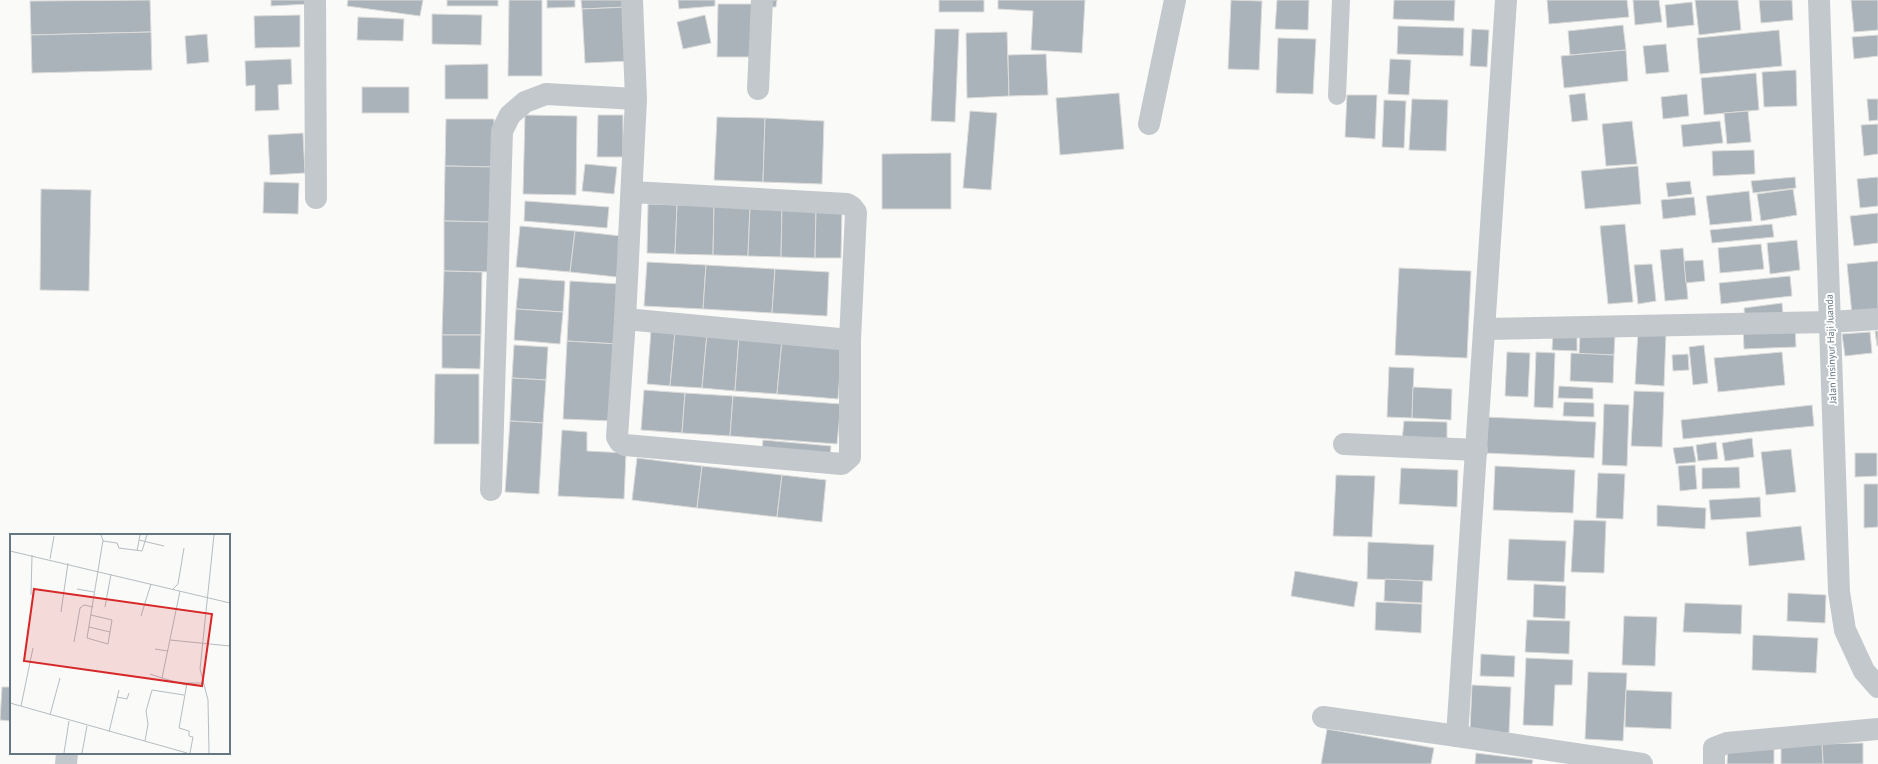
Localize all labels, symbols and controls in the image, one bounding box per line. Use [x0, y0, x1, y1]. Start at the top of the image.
street label: Jalan Insinyur Haji Juanda [1823, 294, 1839, 405]
inset map [10, 534, 230, 754]

